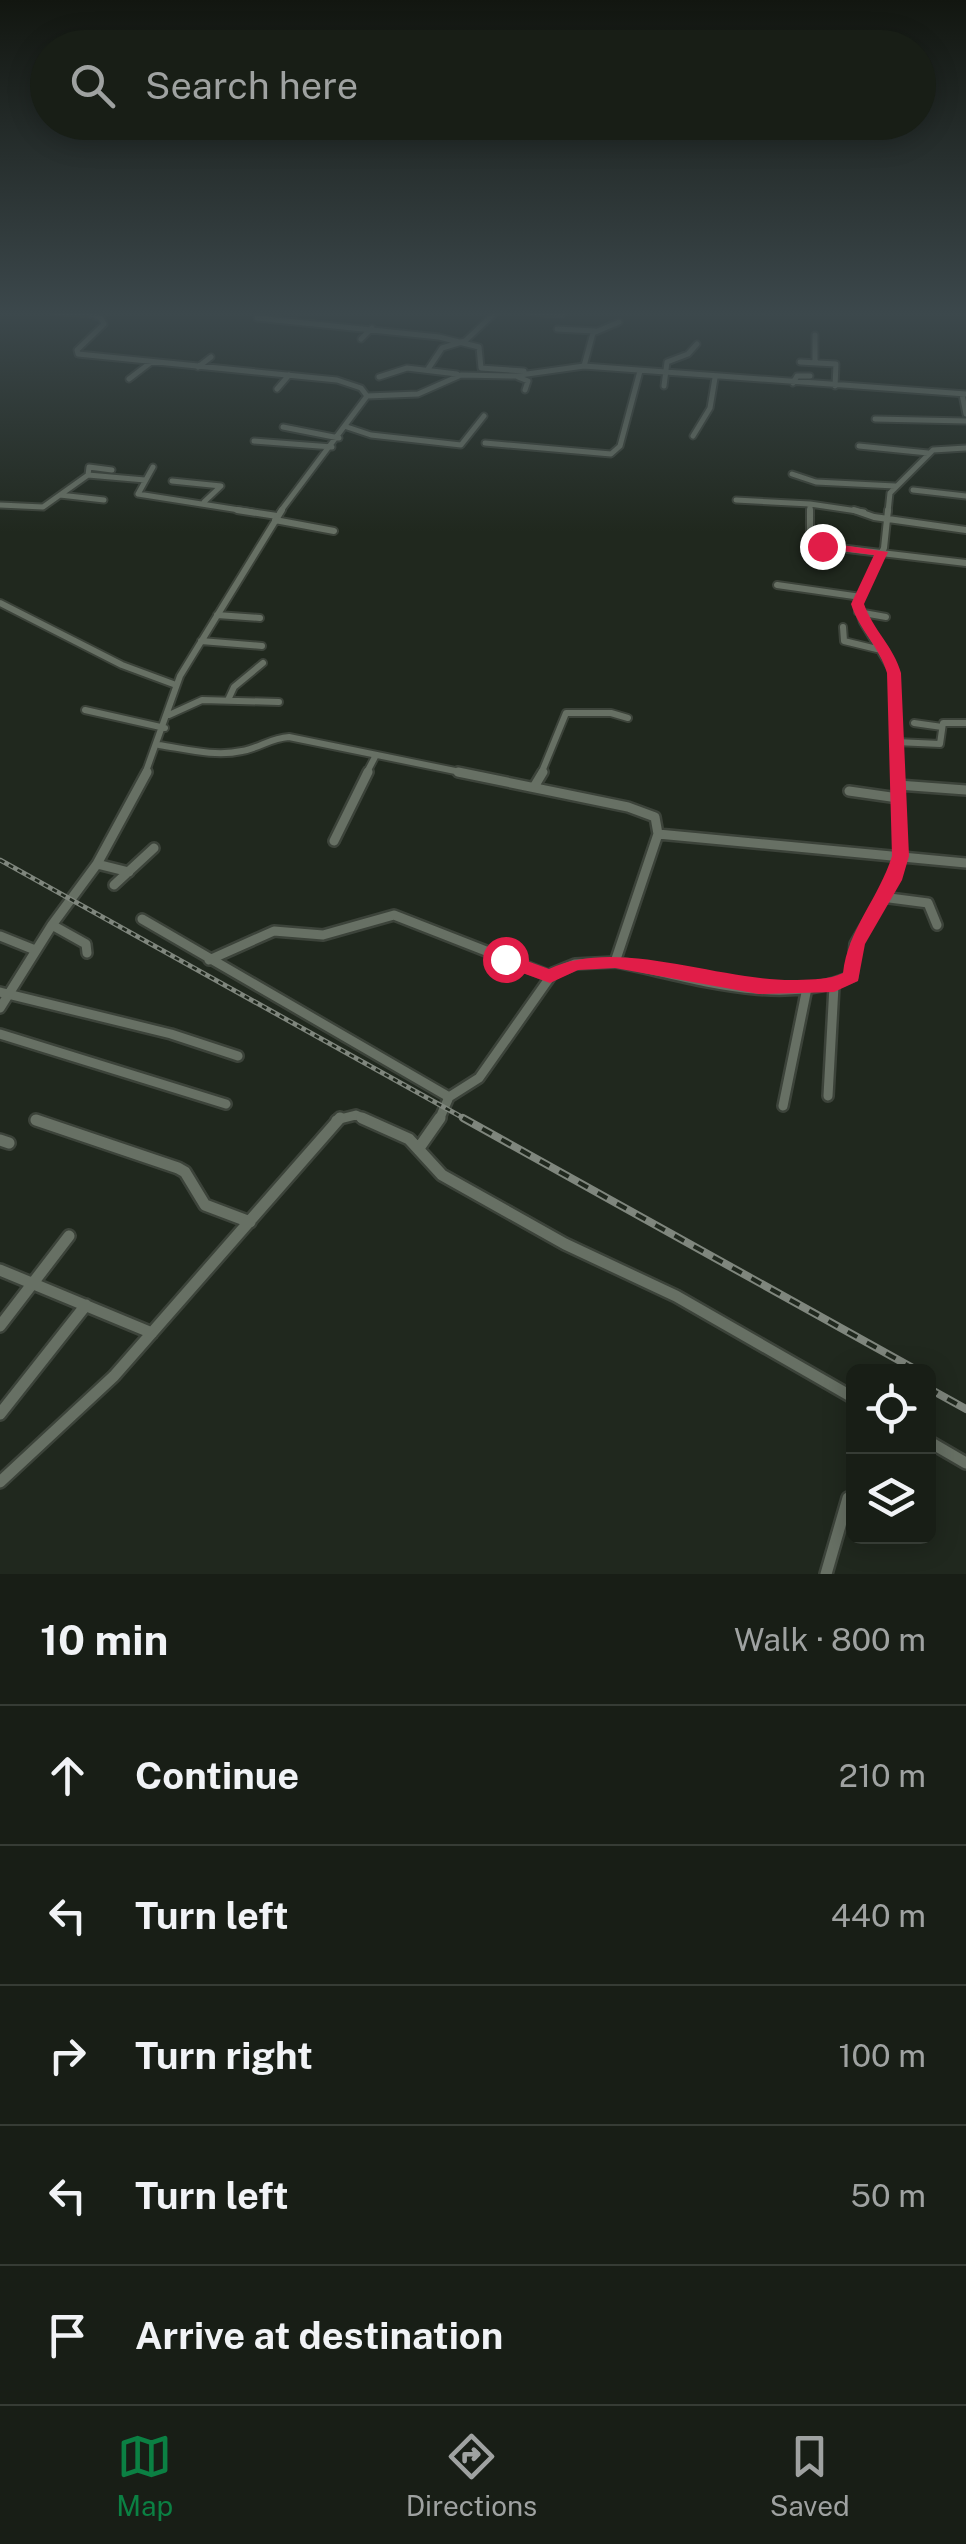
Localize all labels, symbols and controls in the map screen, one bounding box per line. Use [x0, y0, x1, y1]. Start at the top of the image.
search box [30, 30, 936, 140]
icon: search [65, 58, 120, 113]
text: Search here [145, 63, 358, 108]
route end [800, 524, 846, 570]
route start [483, 937, 529, 983]
map controls [846, 1364, 936, 1544]
button: locate [846, 1364, 936, 1454]
button: layers [846, 1454, 936, 1544]
text: 10 min [40, 1615, 168, 1664]
text: Walk · 800 m [734, 1621, 926, 1658]
icon: ahead [40, 1748, 95, 1803]
text: Continue [135, 1753, 299, 1798]
text: 210 m [839, 1757, 926, 1794]
icon: left [40, 1888, 95, 1943]
text: Turn left [135, 1893, 289, 1938]
text: 440 m [831, 1897, 926, 1934]
icon: right [40, 2028, 95, 2083]
text: Turn right [135, 2033, 313, 2078]
text: 100 m [839, 2037, 926, 2074]
icon: left [40, 2168, 95, 2223]
text: Turn left [135, 2173, 289, 2218]
text: 50 m [850, 2177, 926, 2214]
icon: arrive [40, 2308, 95, 2363]
text: Arrive at destination [135, 2313, 503, 2358]
tab: Map [116, 2429, 173, 2522]
tab: Directions [406, 2429, 537, 2522]
tab: Saved [770, 2429, 850, 2522]

